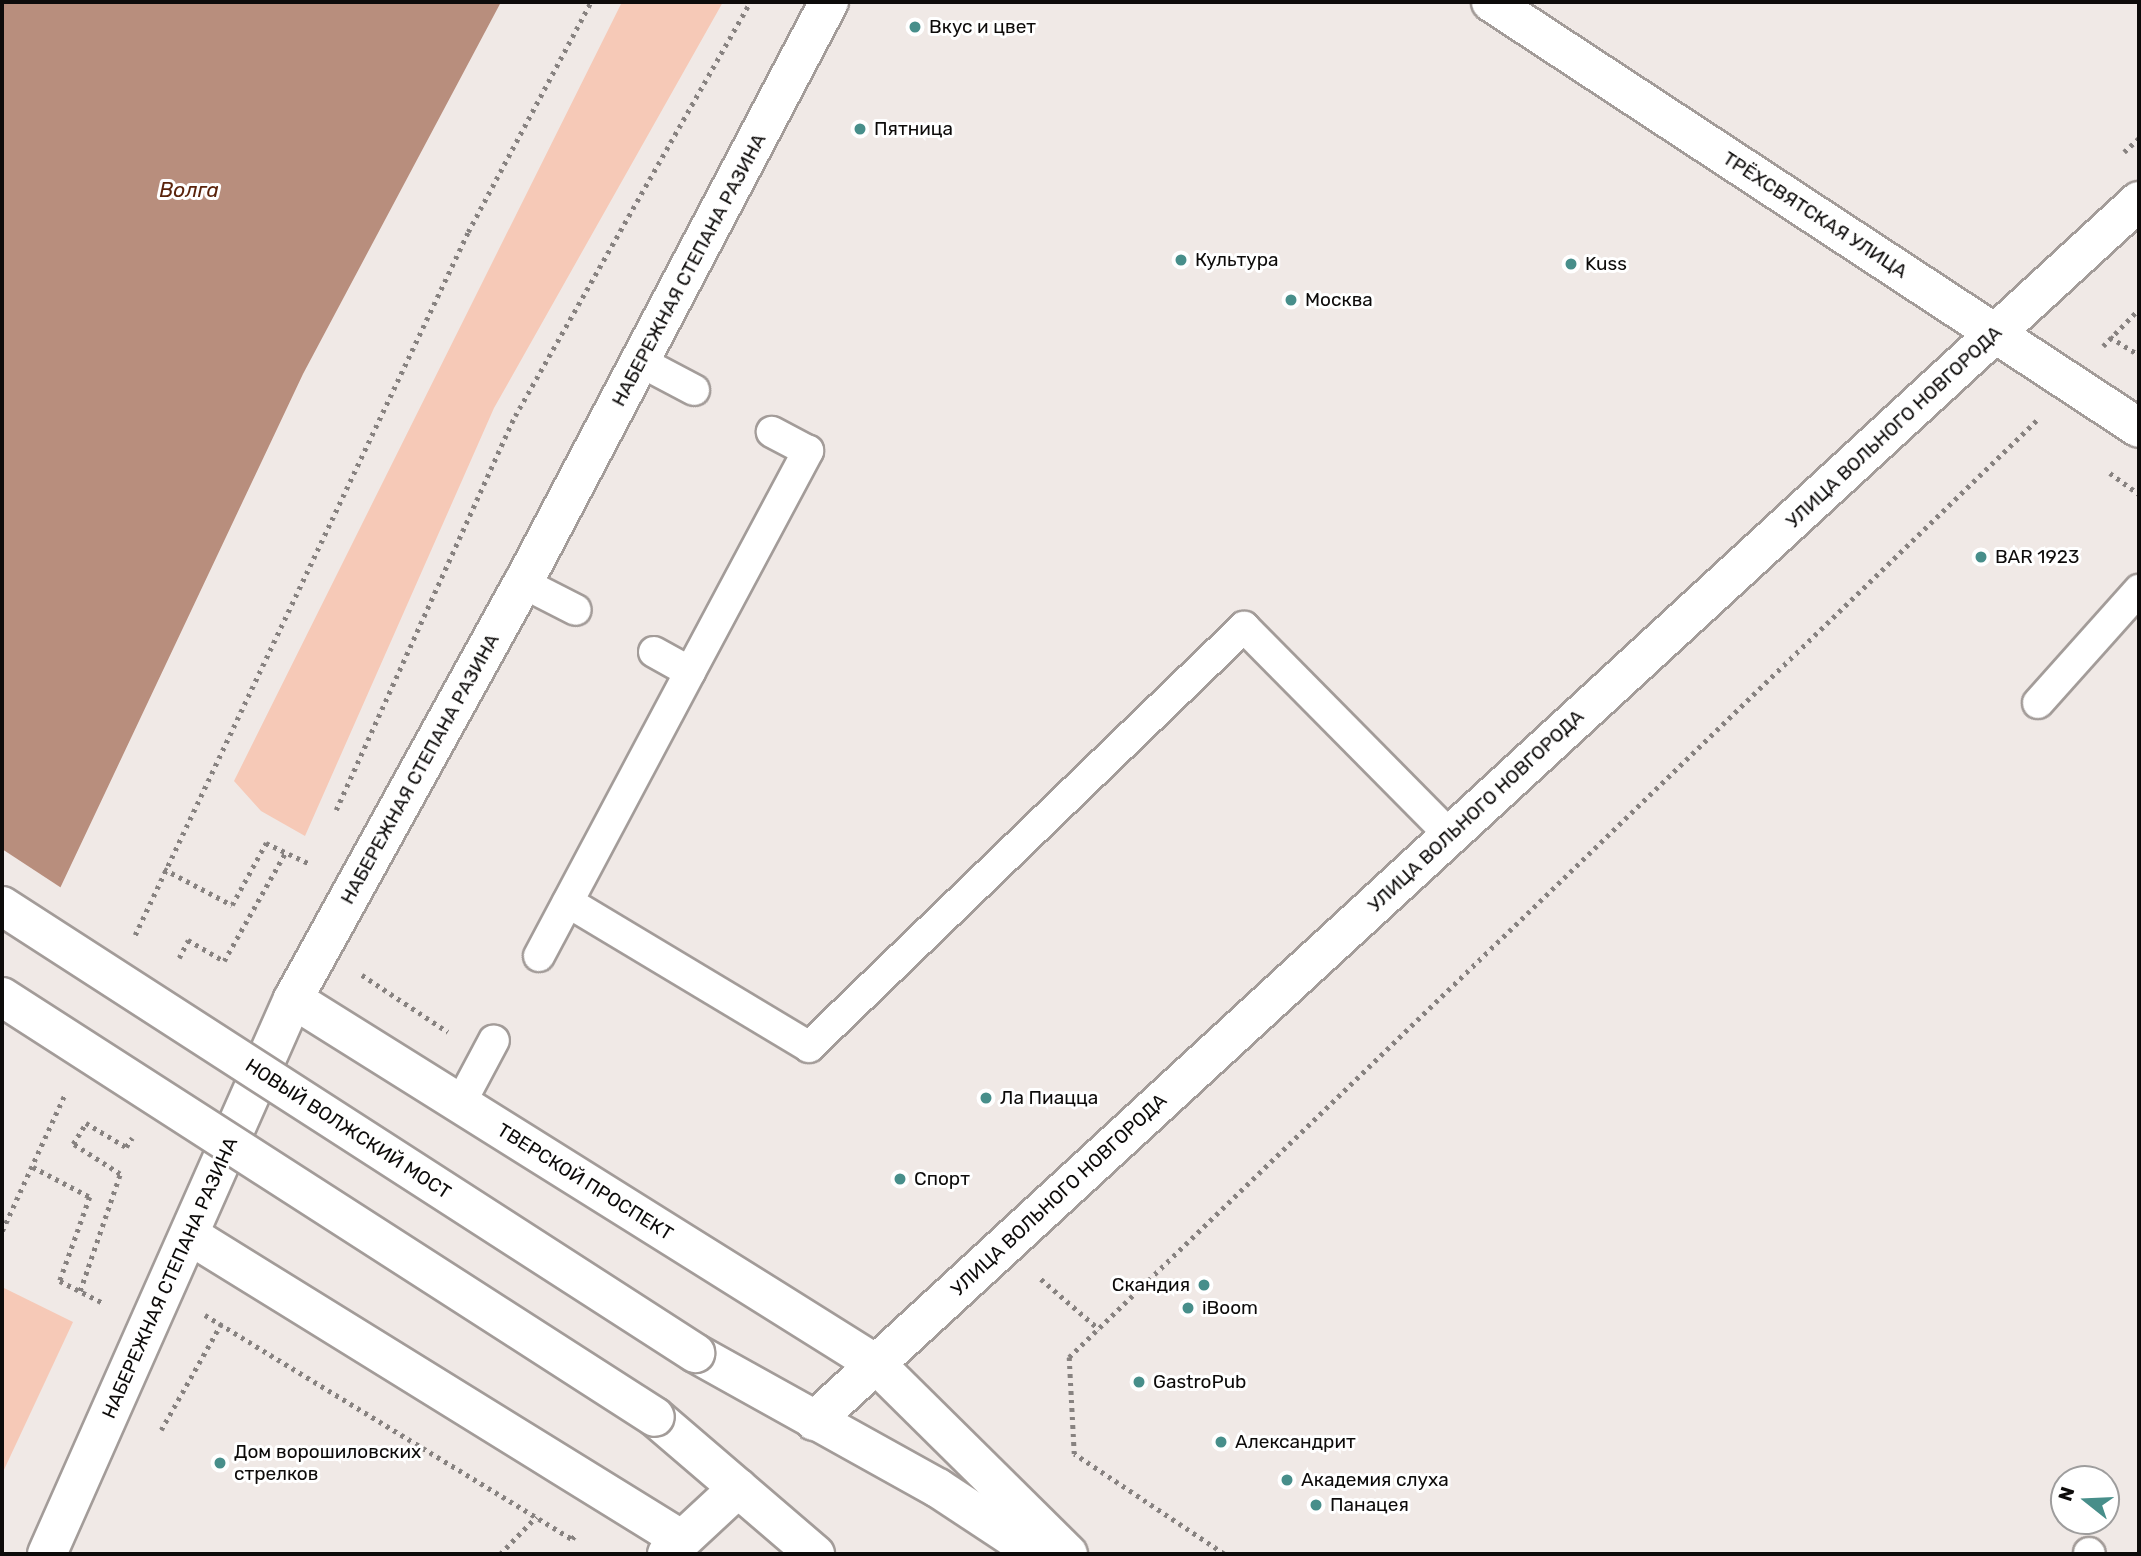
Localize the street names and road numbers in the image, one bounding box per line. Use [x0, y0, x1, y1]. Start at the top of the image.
street label: НАБЕРЕЖНАЯ СТЕПАНА РАЗИНА [607, 130, 771, 410]
street label: ТРЁХСВЯТСКАЯ УЛИЦА [1719, 147, 1911, 283]
street label: УЛИЦА ВОЛЬНОГО НОВГОРОДА [1782, 321, 2006, 533]
street label: НАБЕРЕЖНАЯ СТЕПАНА РАЗИНА [336, 630, 504, 908]
street label: УЛИЦА ВОЛЬНОГО НОВГОРОДА [1364, 705, 1588, 917]
street label: НОВЫЙ ВОЛЖСКИЙ МОСТ [241, 1054, 455, 1204]
street label: УЛИЦА ВОЛЬНОГО НОВГОРОДА [947, 1089, 1171, 1301]
street label: ТВЕРСКОЙ ПРОСПЕКТ [493, 1119, 677, 1245]
street label: НАБЕРЕЖНАЯ СТЕПАНА РАЗИНА [97, 1134, 243, 1422]

